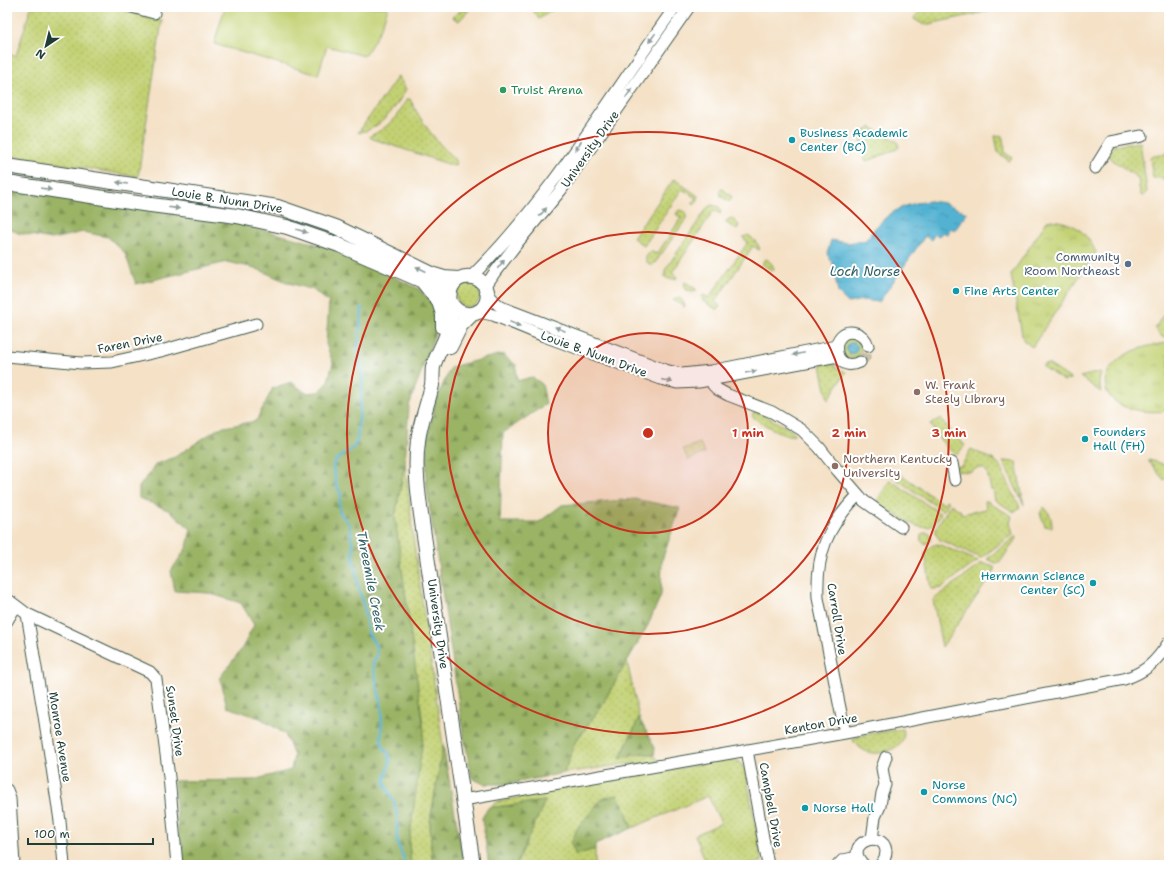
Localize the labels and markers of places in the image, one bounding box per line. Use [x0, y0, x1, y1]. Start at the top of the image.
place label: Truist Arena [511, 82, 583, 98]
marker: Truist Arena [498, 85, 508, 95]
place label: Business Academic Center (BC) [800, 125, 908, 155]
marker: Business Academic Center (BC) [787, 135, 797, 145]
place label: Community Room Northeast [1024, 249, 1120, 279]
marker: Community Room Northeast [1123, 259, 1133, 269]
place label: Fine Arts Center [964, 283, 1060, 299]
marker: Fine Arts Center [951, 286, 961, 296]
place label: W. Frank Steely Library [925, 377, 1005, 407]
marker: W. Frank Steely Library [912, 387, 922, 397]
place label: Founders Hall (FH) [1093, 424, 1146, 454]
centre of rings [641, 426, 655, 440]
marker: Founders Hall (FH) [1080, 434, 1090, 444]
place label: Northern Kentucky University [843, 451, 953, 481]
marker: Northern Kentucky University [830, 461, 840, 471]
place label: Herrmann Science Center (SC) [981, 568, 1085, 598]
marker: Herrmann Science Center (SC) [1088, 578, 1098, 588]
place label: Norse Commons (NC) [932, 777, 1017, 807]
marker: Norse Commons (NC) [919, 787, 929, 797]
place label: Norse Hall [813, 800, 875, 816]
marker: Norse Hall [800, 803, 810, 813]

